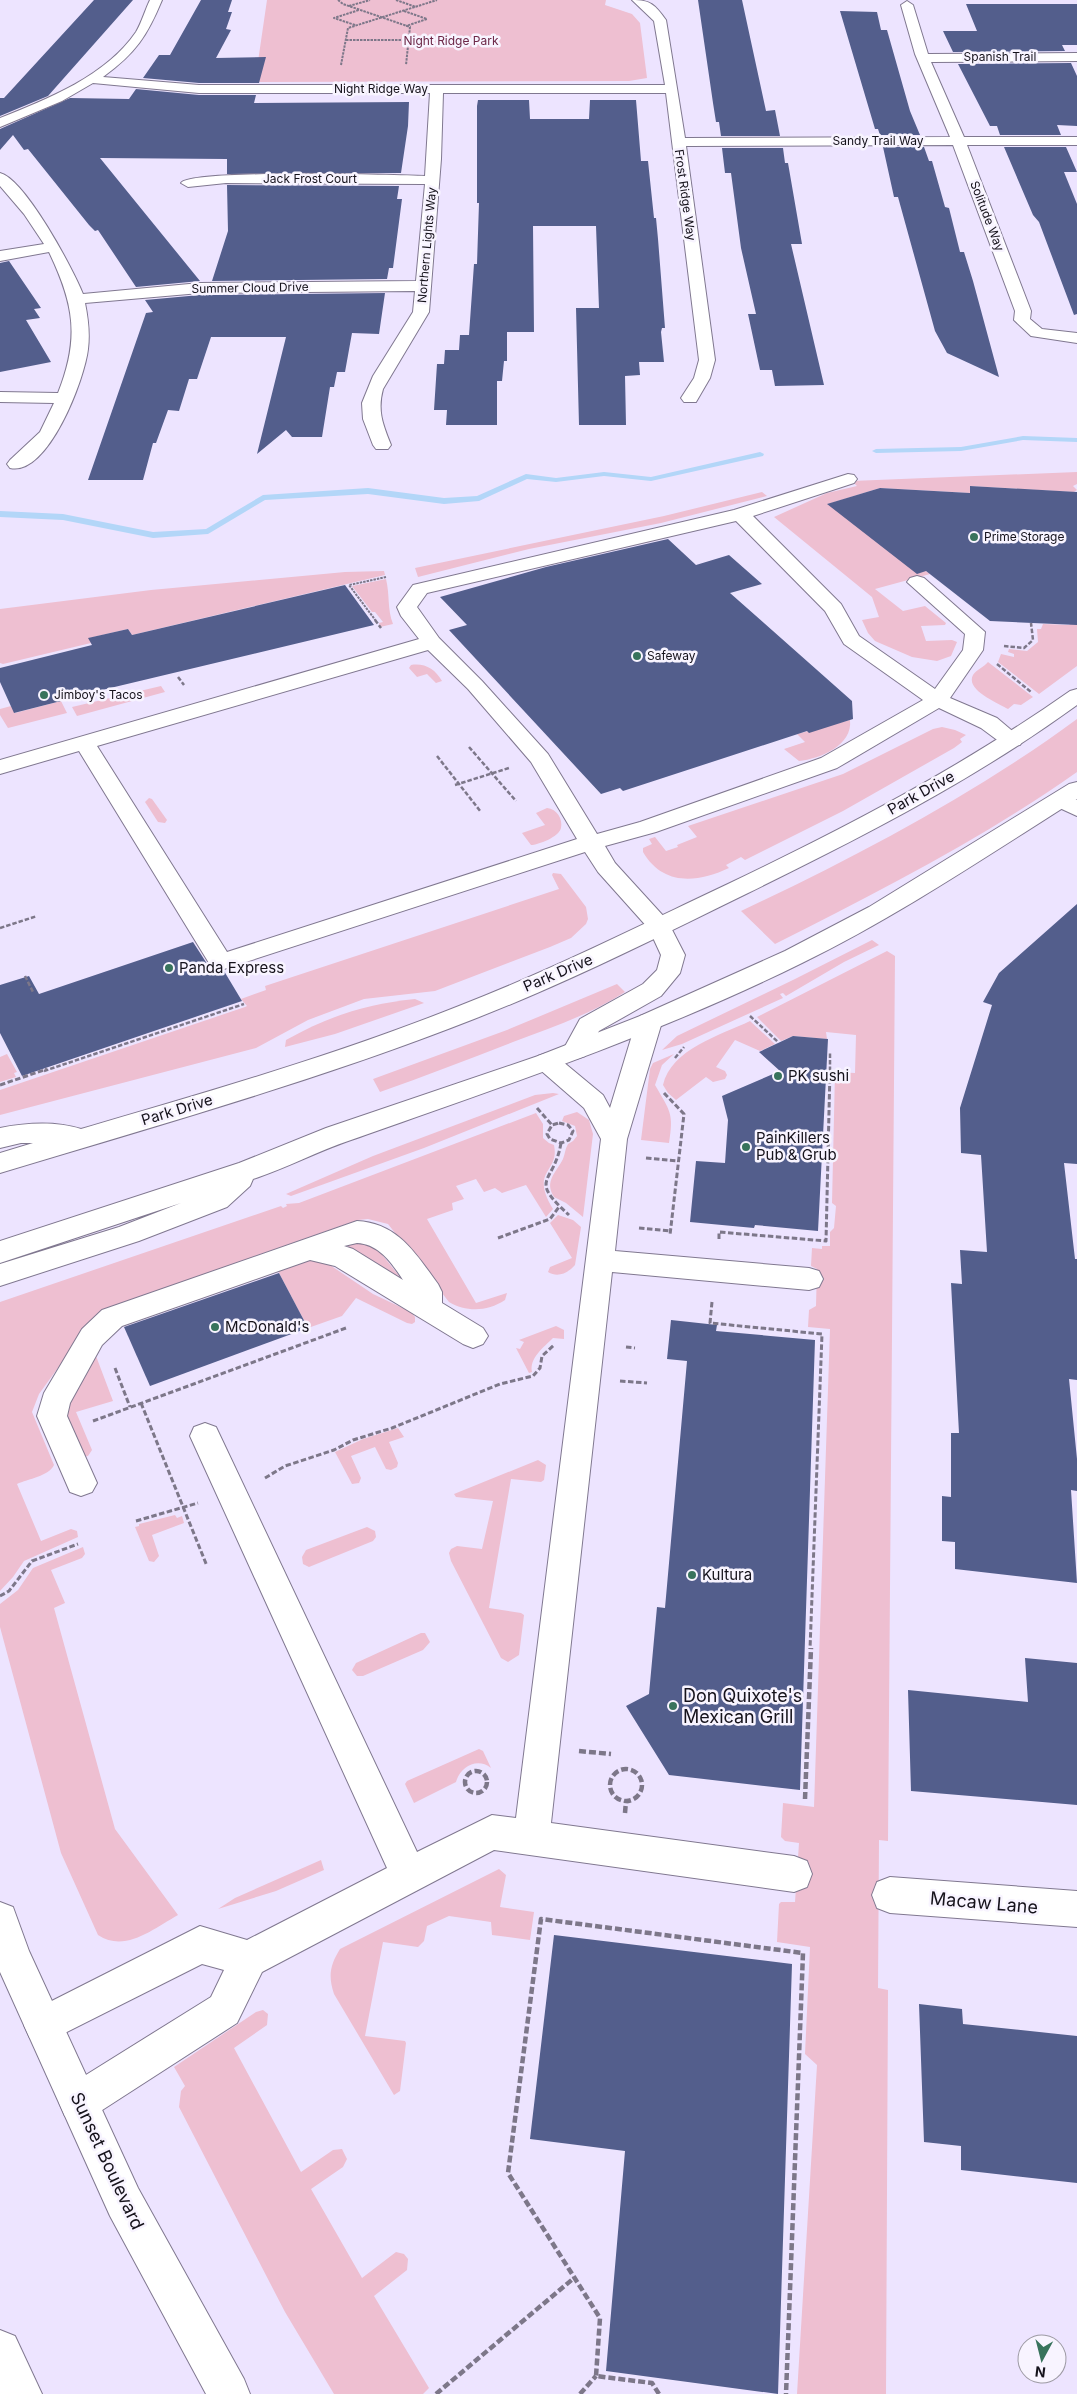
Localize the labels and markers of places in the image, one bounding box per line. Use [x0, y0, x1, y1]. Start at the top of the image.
place label: Prime Storage [984, 529, 1064, 544]
marker: Prime Storage [968, 531, 980, 543]
place label: Safeway [647, 648, 696, 663]
marker: Safeway [631, 650, 643, 662]
place label: Jimboy's Tacos [54, 687, 143, 702]
marker: Jimboy's Tacos [38, 689, 50, 701]
place label: Panda Express [179, 958, 284, 977]
marker: Panda Express [163, 962, 175, 974]
place label: PK sushi [788, 1066, 849, 1085]
marker: PK sushi [772, 1070, 784, 1082]
place label: PainKillers Pub & Grub [756, 1128, 837, 1164]
marker: PainKillers Pub & Grub [740, 1141, 752, 1153]
place label: McDonald's [225, 1317, 310, 1336]
marker: McDonald's [209, 1321, 221, 1333]
place label: Kultura [702, 1565, 752, 1584]
marker: Kultura [686, 1569, 698, 1581]
place label: Don Quixote's Mexican Grill [683, 1685, 802, 1727]
marker: Don Quixote's Mexican Grill [667, 1700, 679, 1712]

